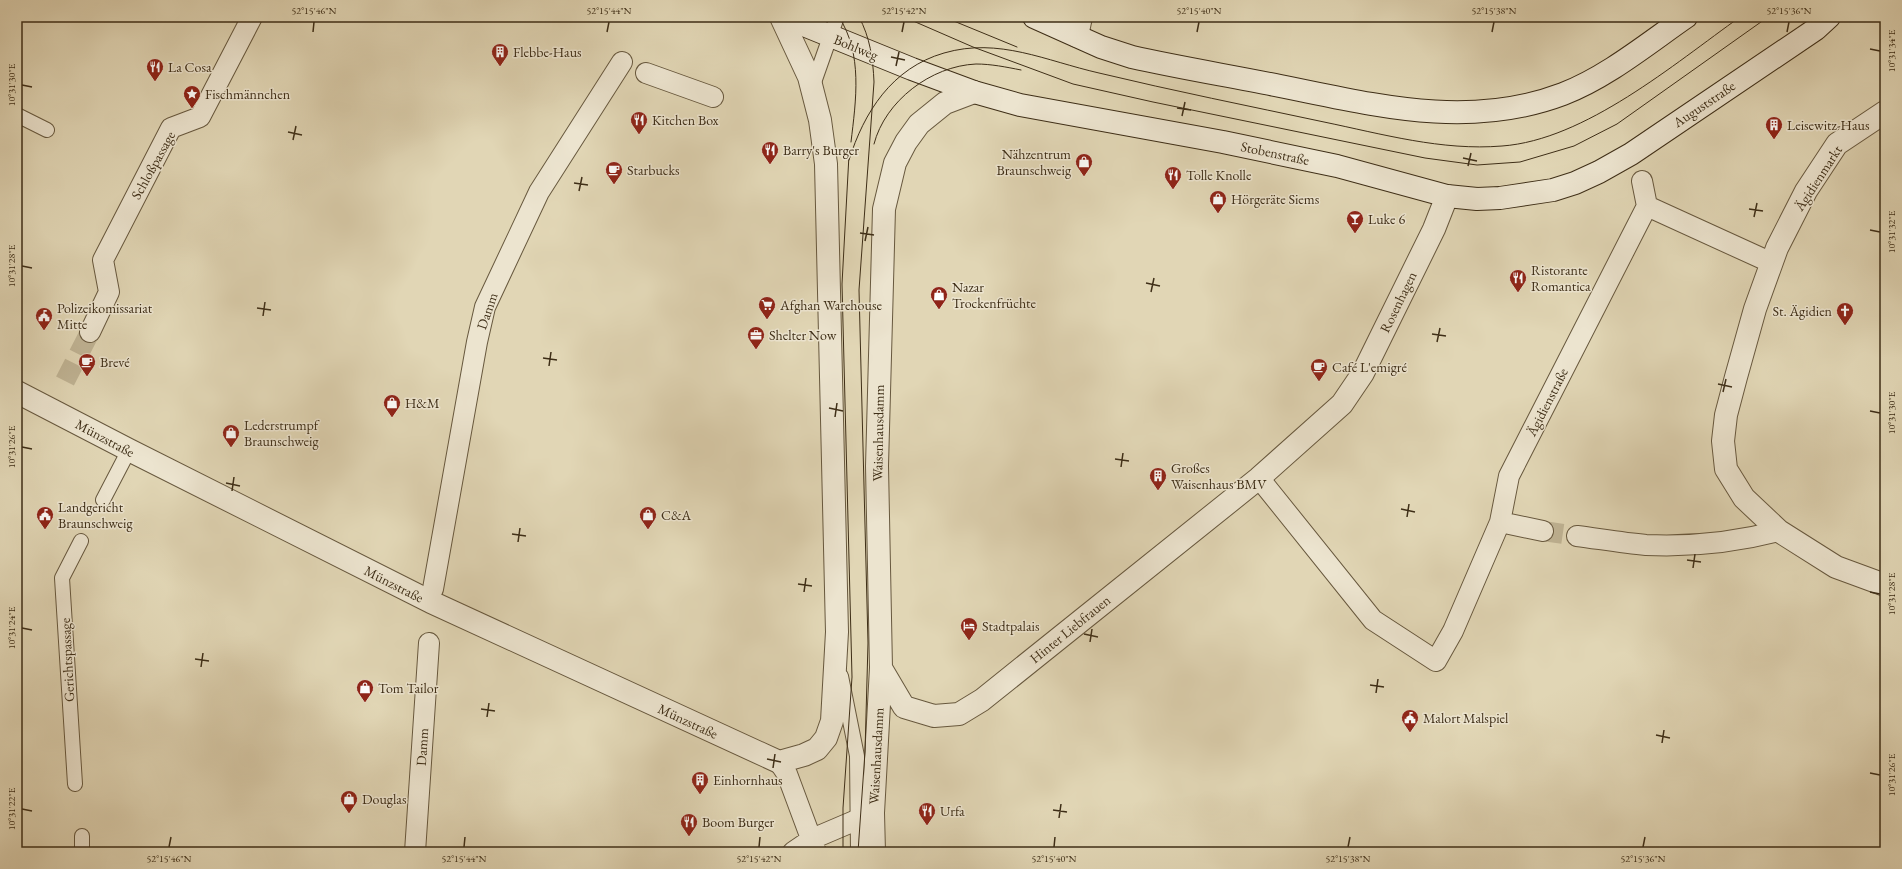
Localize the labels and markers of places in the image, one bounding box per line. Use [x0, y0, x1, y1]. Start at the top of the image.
building icon: Flebbe-Haus [490, 42, 510, 67]
place label: Flebbe-Haus [513, 43, 582, 61]
restaurant icon: La Cosa [145, 57, 165, 82]
place label: La Cosa [168, 58, 212, 76]
place icon: Fischmännchen [182, 84, 202, 109]
place label: Fischmännchen [205, 85, 291, 103]
restaurant icon: Kitchen Box [629, 110, 649, 135]
place label: Kitchen Box [652, 111, 719, 129]
building icon: Leisewitz-Haus [1764, 115, 1784, 140]
place label: Leisewitz-Haus [1787, 116, 1870, 134]
restaurant icon: Barry's Burger [760, 140, 780, 165]
place label: Barry's Burger [783, 141, 859, 159]
place label: Nähzentrum Braunschweig [996, 145, 1072, 179]
shop icon: Nähzentrum Braunschweig [1074, 152, 1094, 177]
cafe icon: Starbucks [604, 160, 624, 185]
place label: Starbucks [627, 161, 680, 179]
restaurant icon: Tolle Knolle [1163, 165, 1183, 190]
place label: Tolle Knolle [1186, 166, 1252, 184]
shop icon: Hörgeräte Siems [1208, 189, 1228, 214]
place label: Hörgeräte Siems [1231, 190, 1320, 208]
bar icon: Luke 6 [1345, 209, 1365, 234]
place label: Luke 6 [1368, 210, 1405, 228]
place label: Ristorante Romantica [1531, 261, 1591, 295]
restaurant icon: Ristorante Romantica [1508, 268, 1528, 293]
place label: Nazar Trockenfrüchte [952, 278, 1037, 312]
shop icon: Nazar Trockenfrüchte [929, 285, 949, 310]
supermarket icon: Afghan Warehouse [757, 295, 777, 320]
place label: Afghan Warehouse [779, 296, 882, 314]
place label: Polizeikomissariat Mitte [57, 299, 153, 333]
church icon: St. Ägidien [1835, 301, 1855, 326]
place label: St. Ägidien [1773, 302, 1833, 320]
public building icon: Polizeikomissariat Mitte [34, 306, 54, 331]
office icon: Shelter Now [746, 325, 766, 350]
place label: Shelter Now [769, 326, 837, 344]
cafe icon: Brevé [77, 352, 97, 377]
place label: Brevé [100, 353, 130, 371]
cafe icon: Café L'emigré [1309, 357, 1329, 382]
place label: Café L'emigré [1332, 358, 1407, 376]
shop icon: H&M [382, 393, 402, 418]
place label: H&M [405, 394, 440, 412]
place label: Lederstrumpf Braunschweig [244, 416, 320, 450]
shop icon: Lederstrumpf Braunschweig [221, 423, 241, 448]
place label: Großes Waisenhaus BMV [1171, 459, 1267, 493]
building icon: Großes Waisenhaus BMV [1148, 466, 1168, 491]
place label: Landgericht Braunschweig [58, 498, 133, 532]
public building icon: Landgericht Braunschweig [35, 505, 55, 530]
shop icon: C&A [638, 505, 658, 530]
place label: C&A [661, 506, 692, 524]
hotel icon: Stadtpalais [959, 616, 979, 641]
place label: Stadtpalais [982, 617, 1040, 635]
shop icon: Tom Tailor [355, 678, 375, 703]
place label: Tom Tailor [378, 679, 439, 697]
public building icon: Malort Malspiel [1400, 708, 1420, 733]
place label: Malort Malspiel [1423, 709, 1509, 727]
building icon: Einhornhaus [690, 770, 710, 795]
place label: Einhornhaus [713, 771, 783, 789]
shop icon: Douglas [339, 789, 359, 814]
place label: Douglas [362, 790, 407, 808]
restaurant icon: Urfa [917, 801, 937, 826]
place label: Urfa [940, 802, 965, 820]
restaurant icon: Boom Burger [679, 812, 699, 837]
place label: Boom Burger [702, 813, 775, 831]

